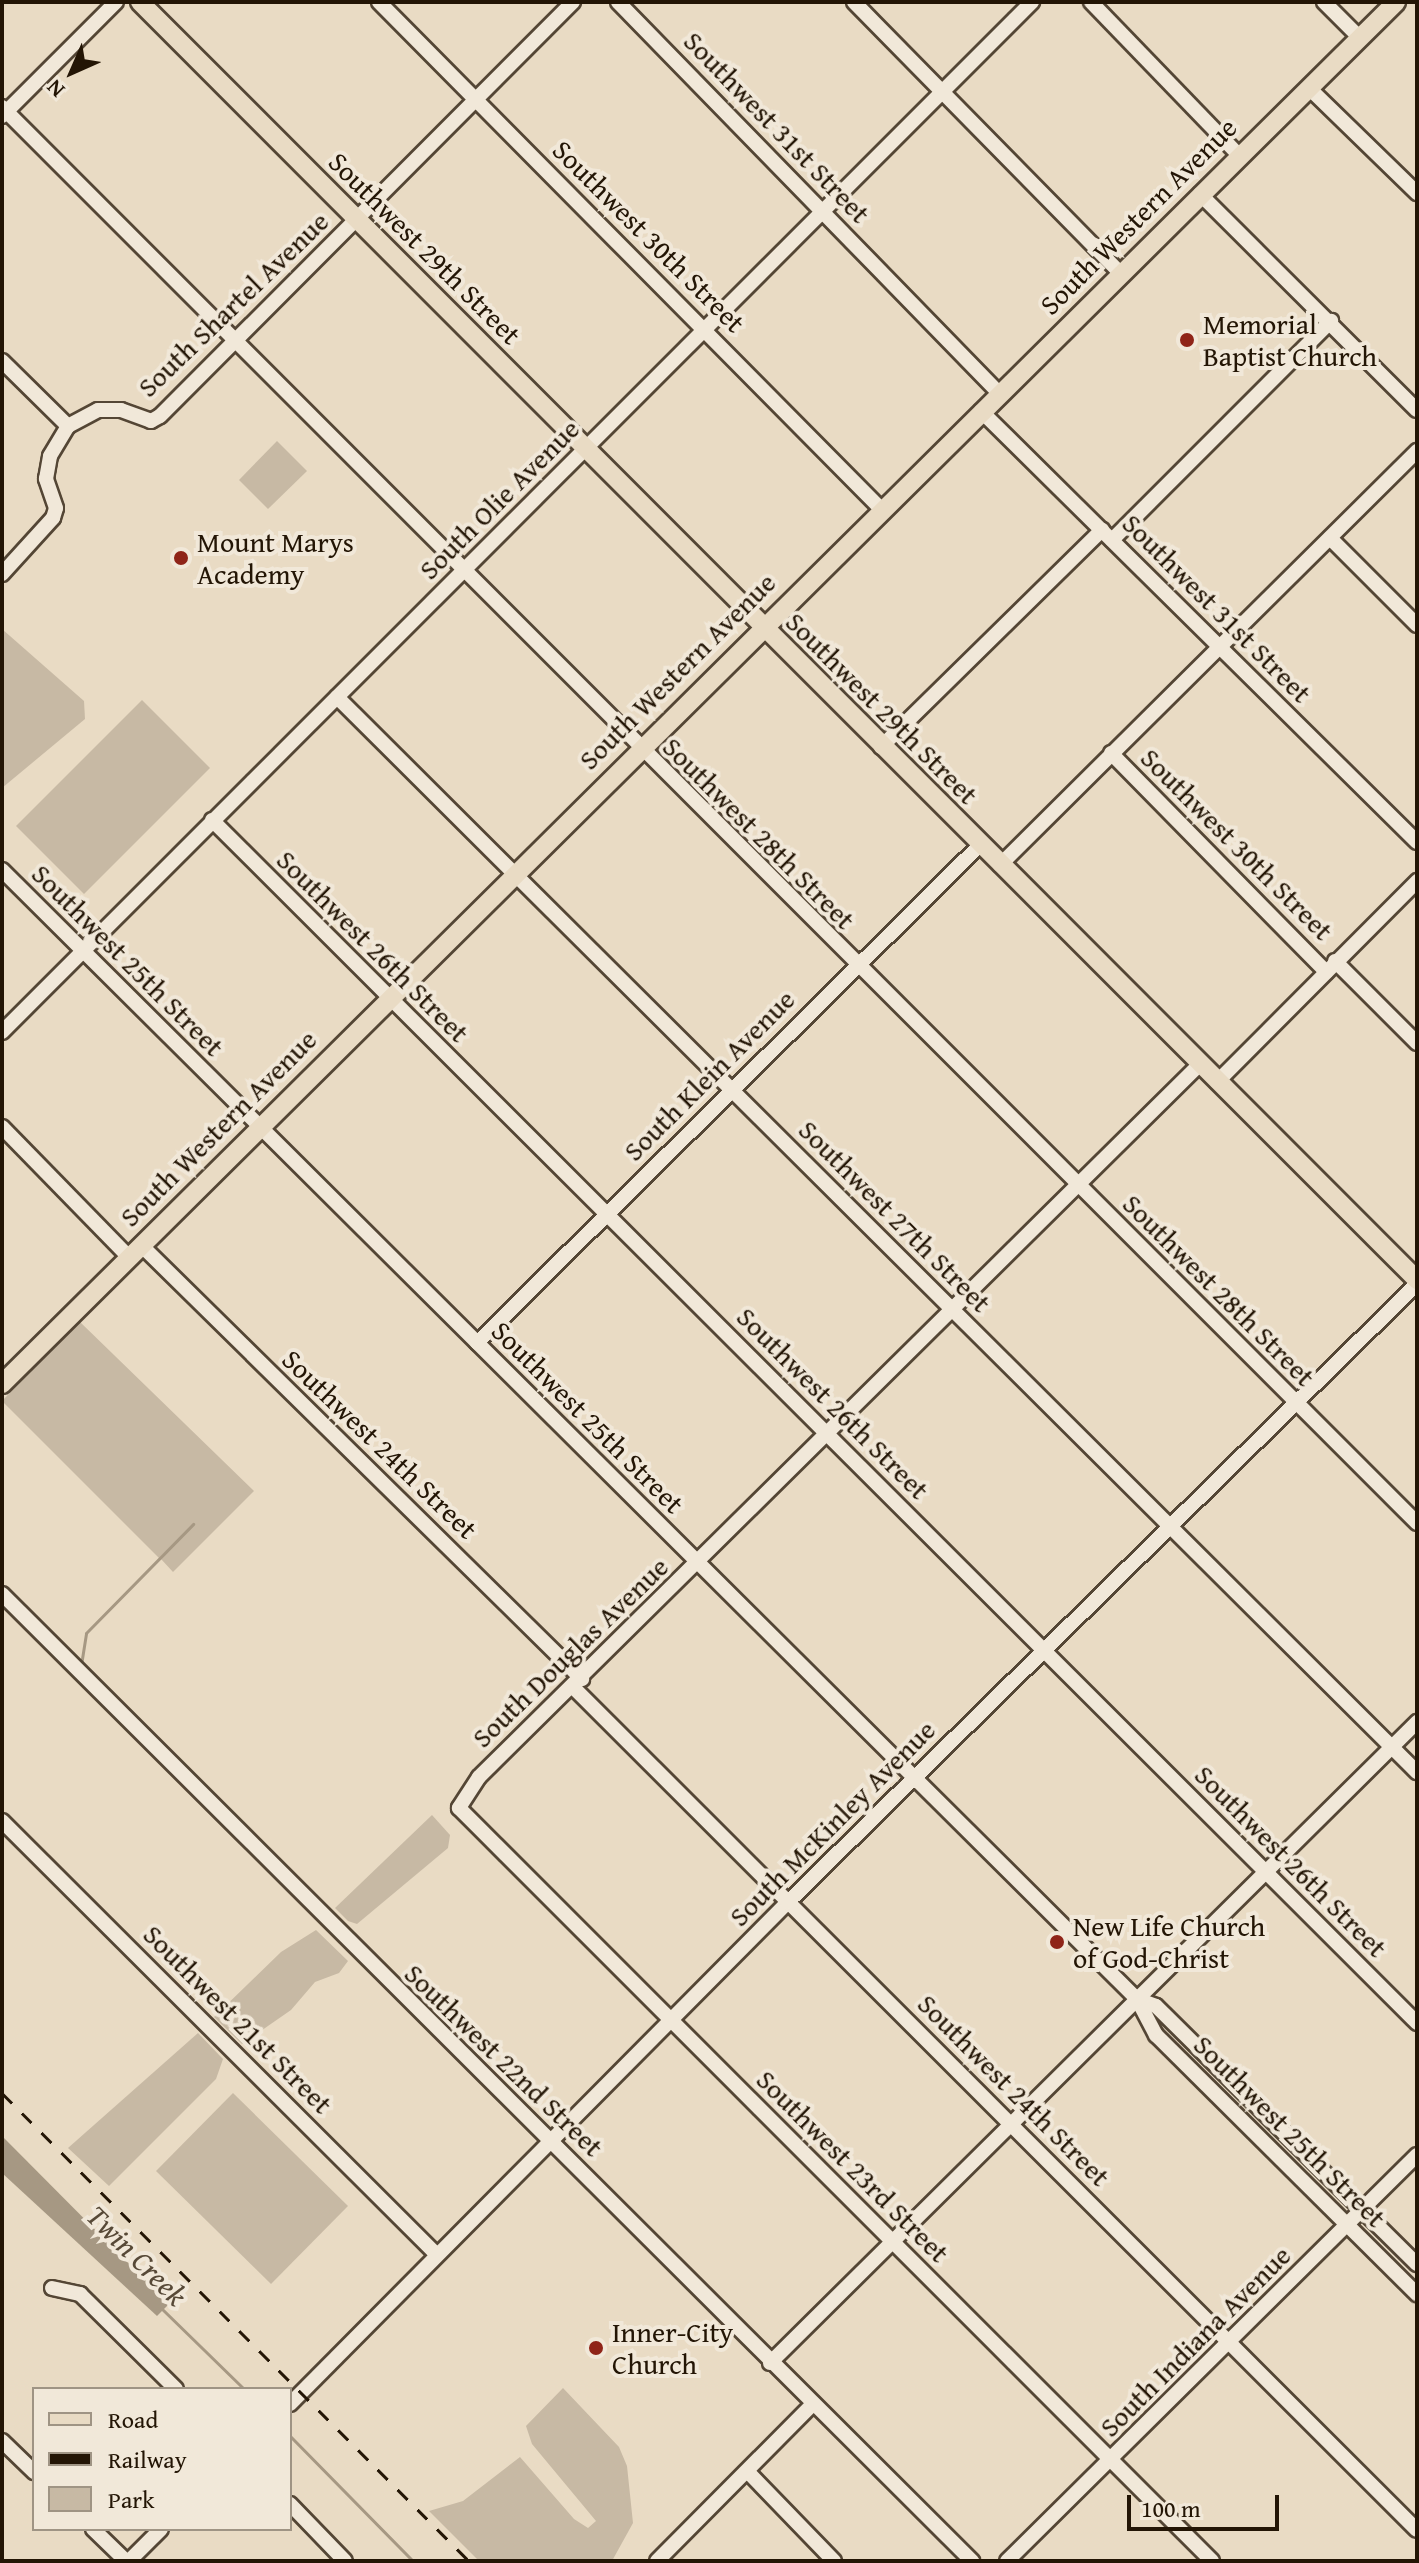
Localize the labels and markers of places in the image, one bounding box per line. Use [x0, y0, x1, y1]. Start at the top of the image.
place label: Memorial Baptist Church [1203, 307, 1377, 373]
marker: Memorial Baptist Church [1178, 331, 1196, 349]
place label: Mount Marys Academy [197, 525, 354, 591]
marker: Mount Marys Academy [172, 549, 190, 567]
place label: New Life Church of God-Christ [1073, 1909, 1265, 1975]
marker: New Life Church of God-Christ [1048, 1933, 1066, 1951]
place label: Inner-City Church [612, 2315, 733, 2381]
marker: Inner-City Church [587, 2339, 605, 2357]

